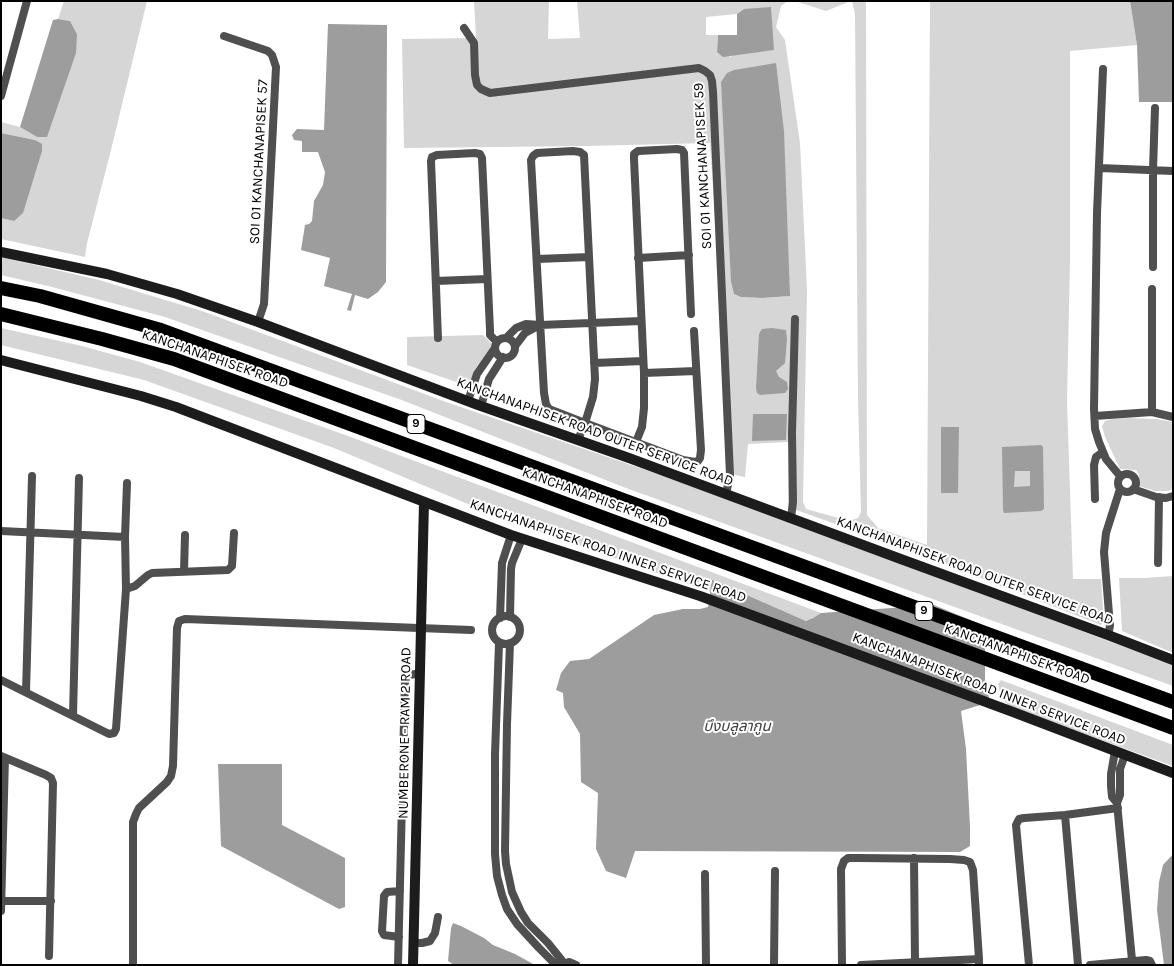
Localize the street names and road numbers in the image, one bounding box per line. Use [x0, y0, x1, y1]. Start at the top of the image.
street label: SOI 01 KANCHANAPISEK 57 [246, 79, 272, 245]
street label: SOI 01 KANCHANAPISEK 59 [690, 82, 716, 250]
street label: KANCHANAPHISEK ROAD [140, 326, 290, 392]
street label: KANCHANAPHISEK ROAD OUTER SERVICE ROAD [454, 374, 736, 490]
road number: 9 [407, 414, 425, 434]
street label: KANCHANAPHISEK ROAD [520, 464, 670, 532]
street label: KANCHANAPHISEK ROAD INNER SERVICE ROAD [468, 496, 748, 606]
street label: KANCHANAPHISEK ROAD OUTER SERVICE ROAD [834, 513, 1116, 629]
road number: 9 [915, 602, 933, 620]
street label: KANCHANAPHISEK ROAD [942, 620, 1092, 688]
street label: KANCHANAPHISEK ROAD INNER SERVICE ROAD [850, 629, 1128, 749]
street label: NUMBERONE - RAM 2 ROAD [395, 647, 415, 819]

